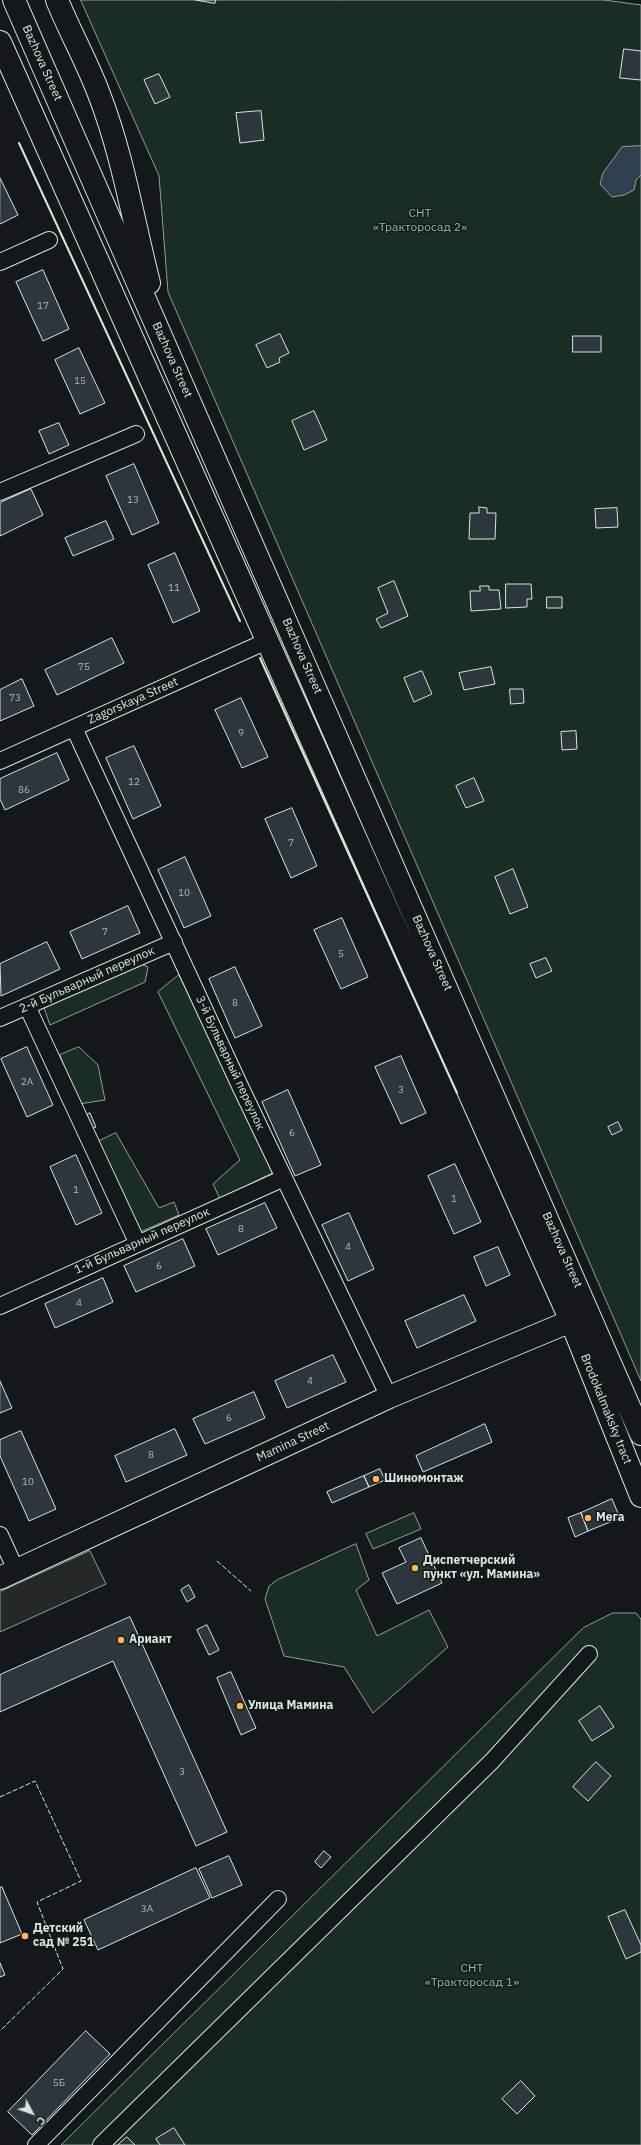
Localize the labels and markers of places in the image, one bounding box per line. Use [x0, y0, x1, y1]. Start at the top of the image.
place label: Шиномонтаж [384, 1472, 464, 1486]
marker: Шиномонтаж [371, 1474, 381, 1484]
place label: Мега [596, 1511, 625, 1525]
marker: Мега [583, 1513, 593, 1523]
place label: Диспетчерский пункт «ул. Мамина» [423, 1554, 540, 1582]
marker: Диспетчерский пункт «ул. Мамина» [410, 1563, 420, 1573]
place label: Ариант [129, 1633, 172, 1647]
marker: Ариант [116, 1635, 126, 1645]
place label: Улица Мамина [248, 1699, 333, 1713]
marker: Улица Мамина [235, 1701, 245, 1711]
place label: Детский сад № 251 [33, 1922, 94, 1950]
marker: Детский сад № 251 [20, 1931, 30, 1941]

